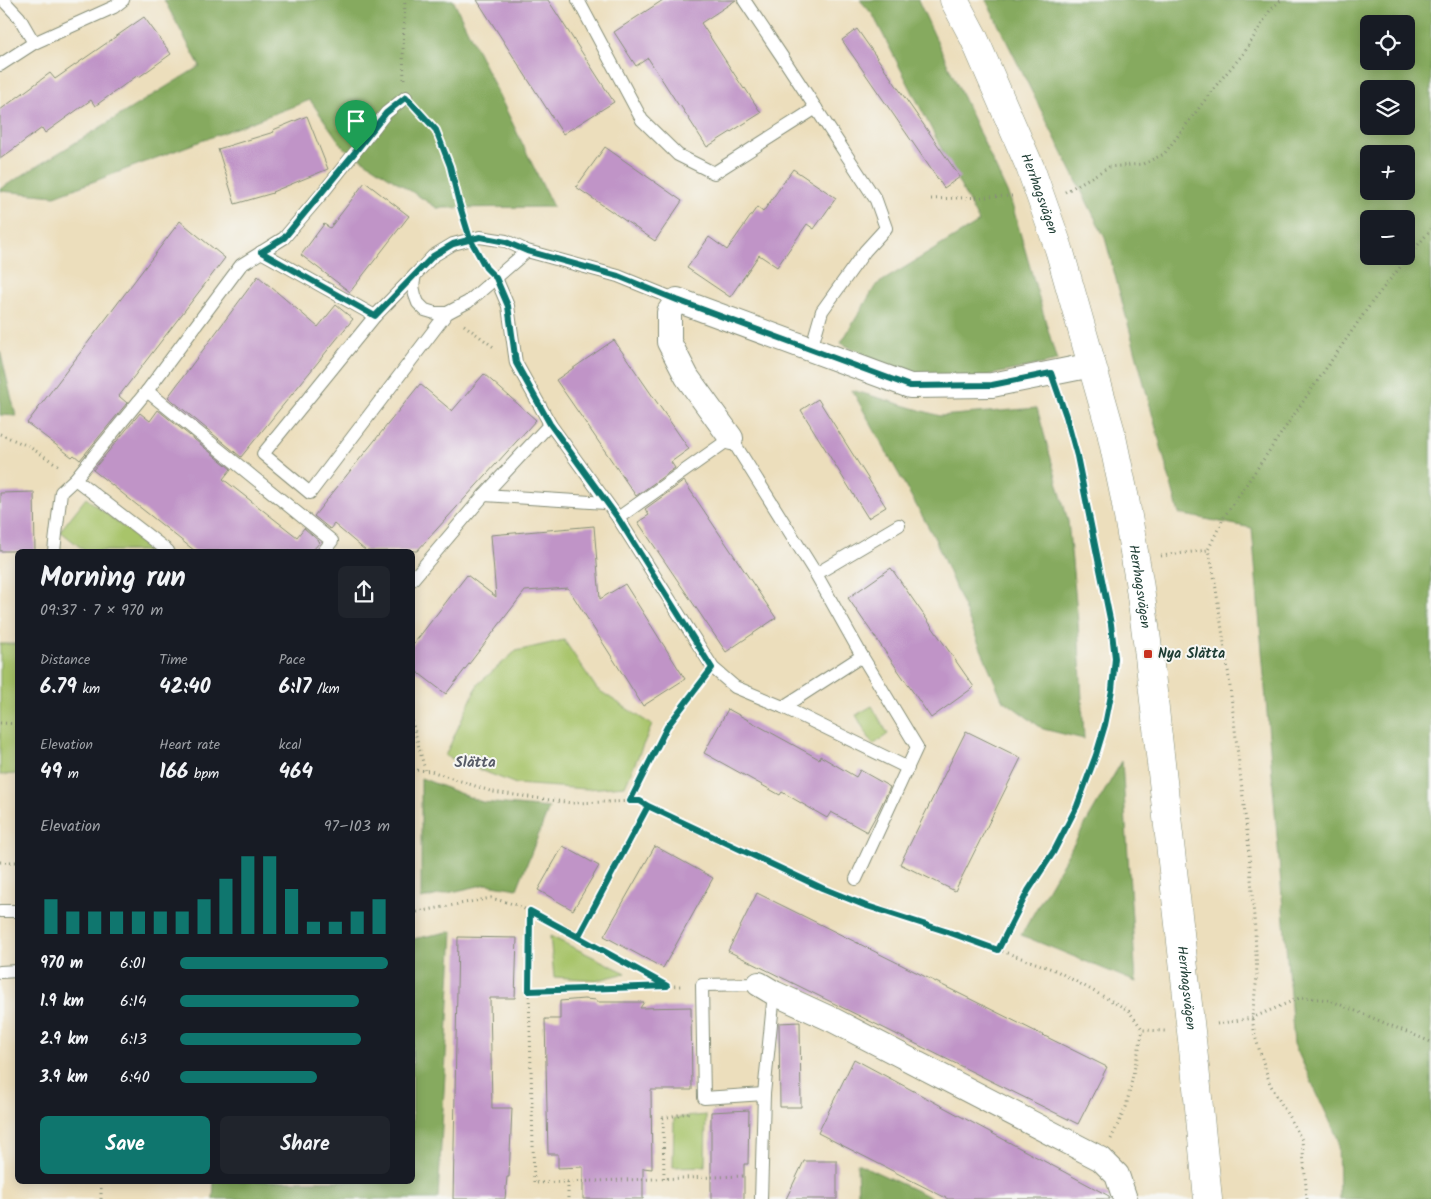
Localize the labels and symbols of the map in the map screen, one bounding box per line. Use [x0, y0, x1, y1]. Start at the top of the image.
pin [335, 100, 377, 151]
street label: Herrhagsvägen [1014, 150, 1064, 237]
street label: Herrhagsvägen [1122, 543, 1156, 630]
place label: Nya Slätta [1158, 643, 1225, 665]
marker: Nya Slätta [1142, 648, 1154, 660]
district label: Slätta [454, 751, 496, 775]
street label: Herrhagsvägen [1170, 945, 1202, 1031]

